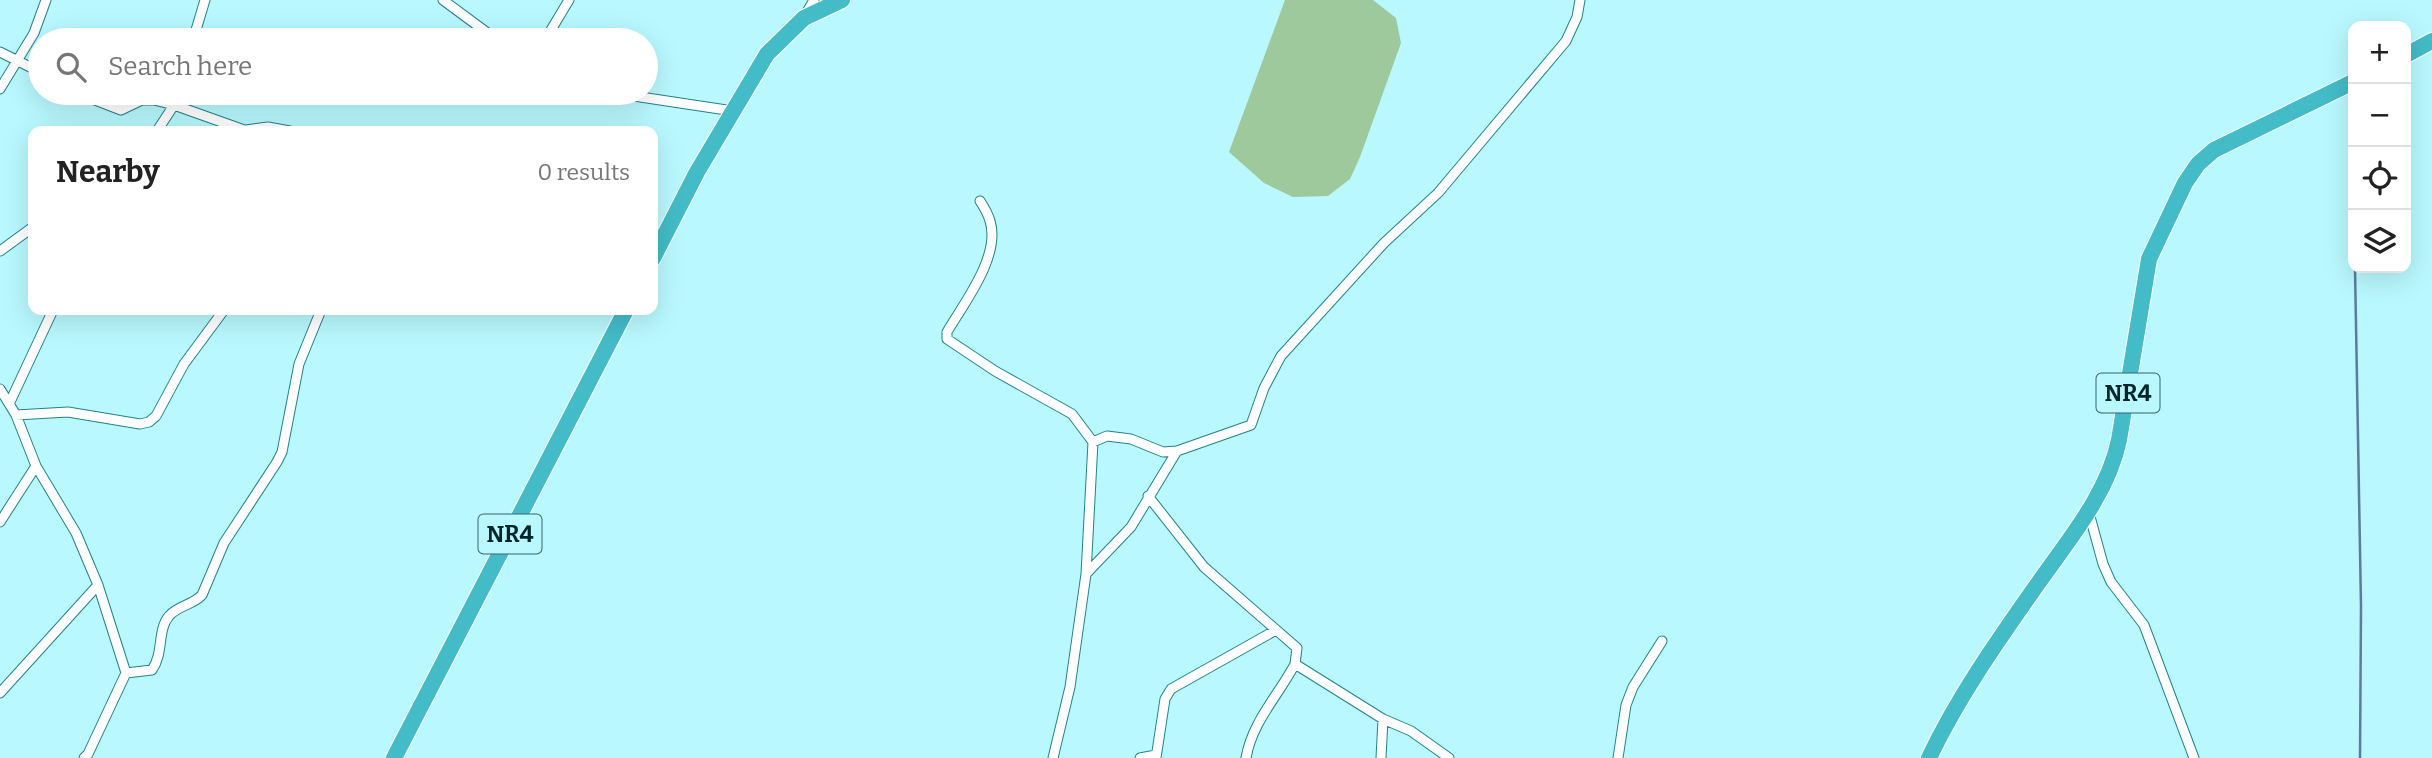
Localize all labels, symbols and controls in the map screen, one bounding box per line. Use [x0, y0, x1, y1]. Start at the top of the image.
map controls [2348, 21, 2411, 273]
button: + [2348, 21, 2411, 84]
search box [28, 28, 658, 105]
icon: search [52, 48, 90, 86]
text: Search here [108, 51, 252, 82]
button: − [2348, 84, 2411, 147]
button: locate [2348, 147, 2411, 210]
text: Nearby [56, 154, 160, 190]
text: 0 results [537, 158, 630, 186]
button: layers [2348, 210, 2411, 273]
road number: NR4 [2096, 374, 2160, 412]
road number: NR4 [478, 514, 542, 554]

